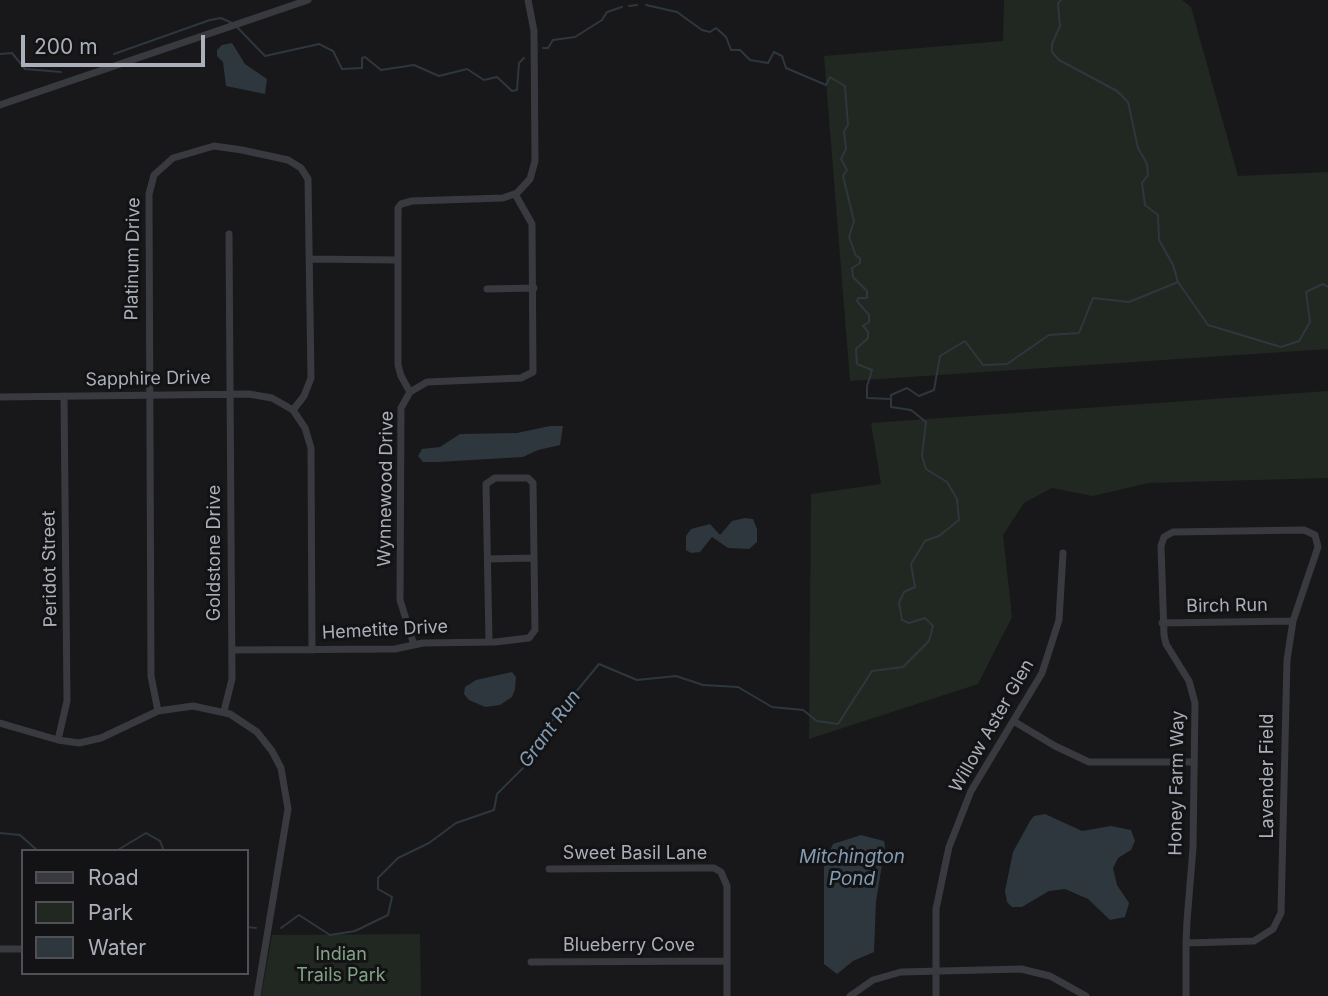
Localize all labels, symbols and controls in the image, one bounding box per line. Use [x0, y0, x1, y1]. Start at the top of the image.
scale bar [24, 21, 208, 65]
text: 200 m [34, 34, 98, 59]
street label: Platinum Drive [121, 197, 145, 321]
street label: Sapphire Drive [85, 367, 211, 391]
street label: Wynnewood Drive [374, 411, 398, 567]
street label: Goldstone Drive [204, 485, 226, 621]
street label: Peridot Street [38, 510, 62, 628]
street label: Birch Run [1186, 594, 1268, 618]
street label: Hemetite Drive [321, 616, 449, 644]
street label: Willow Aster Glen [945, 656, 1039, 796]
water label: Grant Run [514, 686, 586, 772]
street label: Honey Farm Way [1165, 710, 1189, 856]
street label: Lavender Field [1257, 713, 1279, 839]
street label: Sweet Basil Lane [563, 843, 707, 865]
water label: Mitchington Pond [799, 846, 905, 890]
legend [21, 849, 248, 975]
text: Road [88, 865, 139, 890]
text: Park [88, 900, 133, 925]
text: Water [88, 935, 146, 960]
street label: Blueberry Cove [563, 935, 695, 957]
park label: Indian Trails Park [296, 944, 386, 986]

